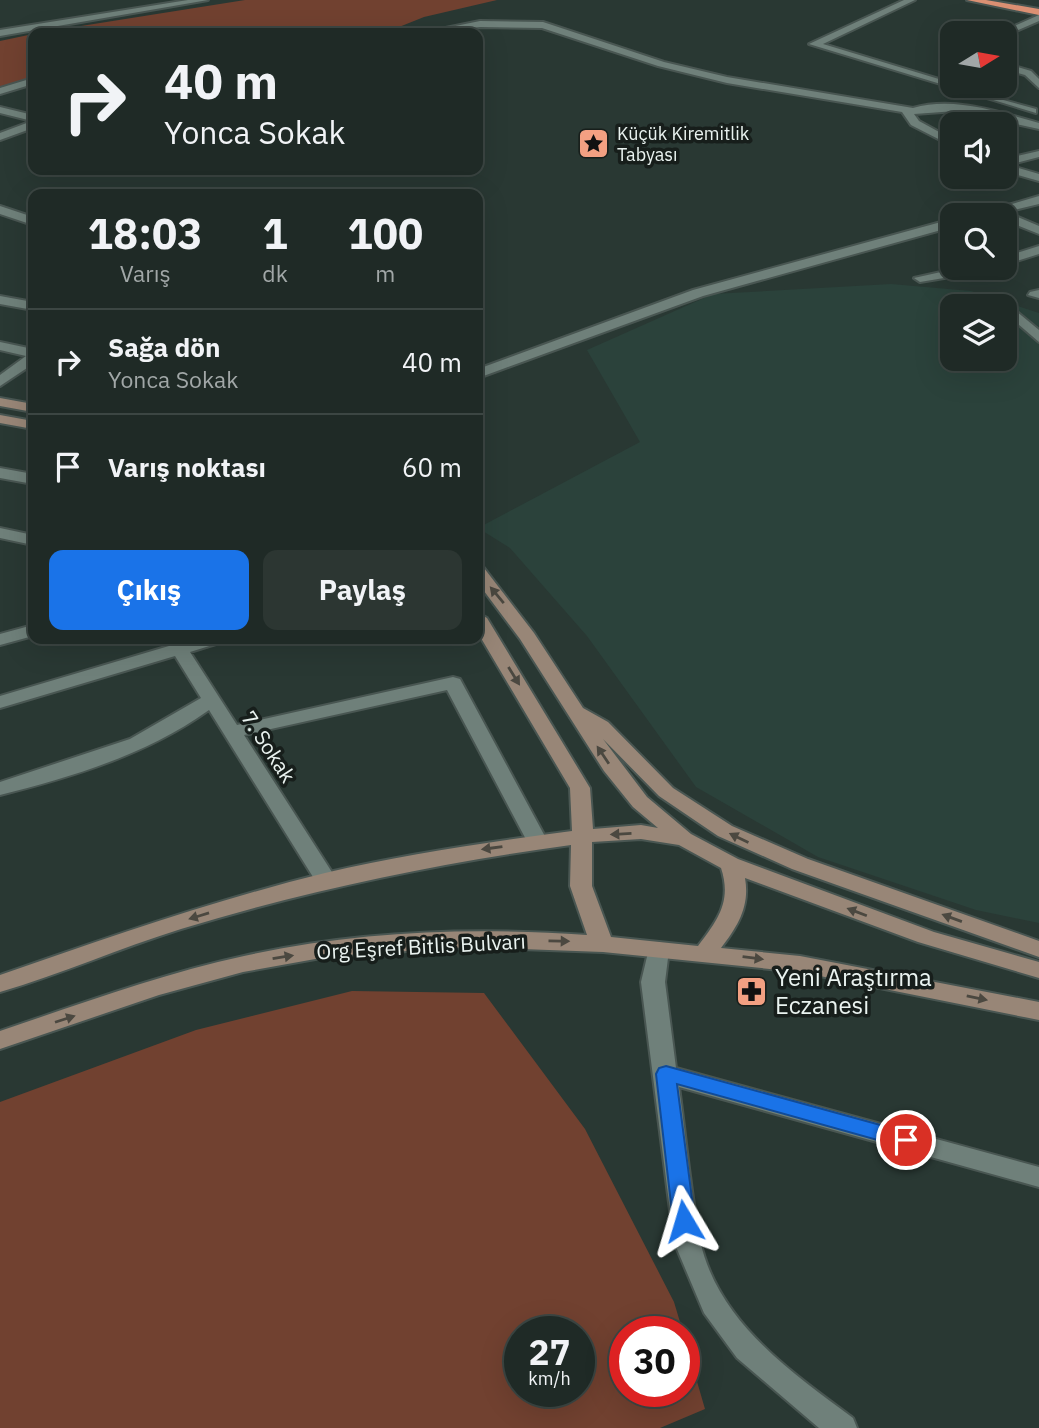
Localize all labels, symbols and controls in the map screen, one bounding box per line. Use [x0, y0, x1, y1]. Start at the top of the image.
north arrow [940, 21, 1017, 98]
map controls [940, 21, 1017, 371]
text: 40 m [164, 49, 278, 112]
icon: right [49, 56, 140, 147]
text: Yonca Sokak [164, 111, 345, 153]
button: sound [940, 112, 1017, 189]
place label: Küçük Kiremitlik Tabyası [617, 122, 750, 166]
place icon: Küçük Kiremitlik Tabyası [577, 127, 611, 161]
button: search [940, 203, 1017, 280]
text: 18:03 [88, 206, 202, 261]
text: 1 [262, 206, 288, 261]
text: 100 [348, 206, 423, 261]
text: Varış [120, 258, 171, 288]
text: dk [262, 258, 288, 288]
text: m [375, 258, 395, 288]
button: layers [940, 294, 1017, 371]
text: Sağa dön [108, 330, 220, 364]
icon: right [49, 343, 87, 381]
text: 40 m [402, 345, 462, 379]
text: Yonca Sokak [108, 364, 238, 394]
icon: arrive [49, 448, 87, 486]
text: Varış noktası [108, 450, 266, 484]
text: 60 m [402, 450, 462, 484]
button: Çıkış [49, 550, 249, 630]
button: Paylaş [263, 550, 462, 630]
one-way arrow [490, 586, 505, 603]
one-way arrow [507, 666, 520, 685]
street label: 7. Sokak [235, 705, 302, 788]
one-way arrow [596, 746, 610, 764]
one-way arrow [610, 828, 632, 839]
one-way arrow [729, 832, 749, 844]
one-way arrow [480, 843, 502, 854]
one-way arrow [847, 906, 868, 917]
one-way arrow [188, 911, 209, 922]
one-way arrow [941, 912, 962, 923]
street label: Org Eşref Bitlis Bulvarı [316, 927, 526, 965]
one-way arrow [548, 935, 570, 947]
one-way arrow [272, 951, 294, 962]
one-way arrow [743, 953, 765, 964]
place label: Yeni Araştırma Eczanesi [775, 961, 932, 1021]
pharmacy icon: Yeni Araştırma Eczanesi [735, 975, 769, 1009]
one-way arrow [966, 993, 988, 1004]
one-way arrow [54, 1013, 75, 1024]
pin [876, 1110, 936, 1170]
icon: arrive [887, 1121, 925, 1159]
position arrow [647, 1184, 721, 1258]
speed limit sign: 30 [609, 1316, 700, 1407]
text: 27 [528, 1329, 571, 1375]
text: km/h [528, 1367, 571, 1390]

